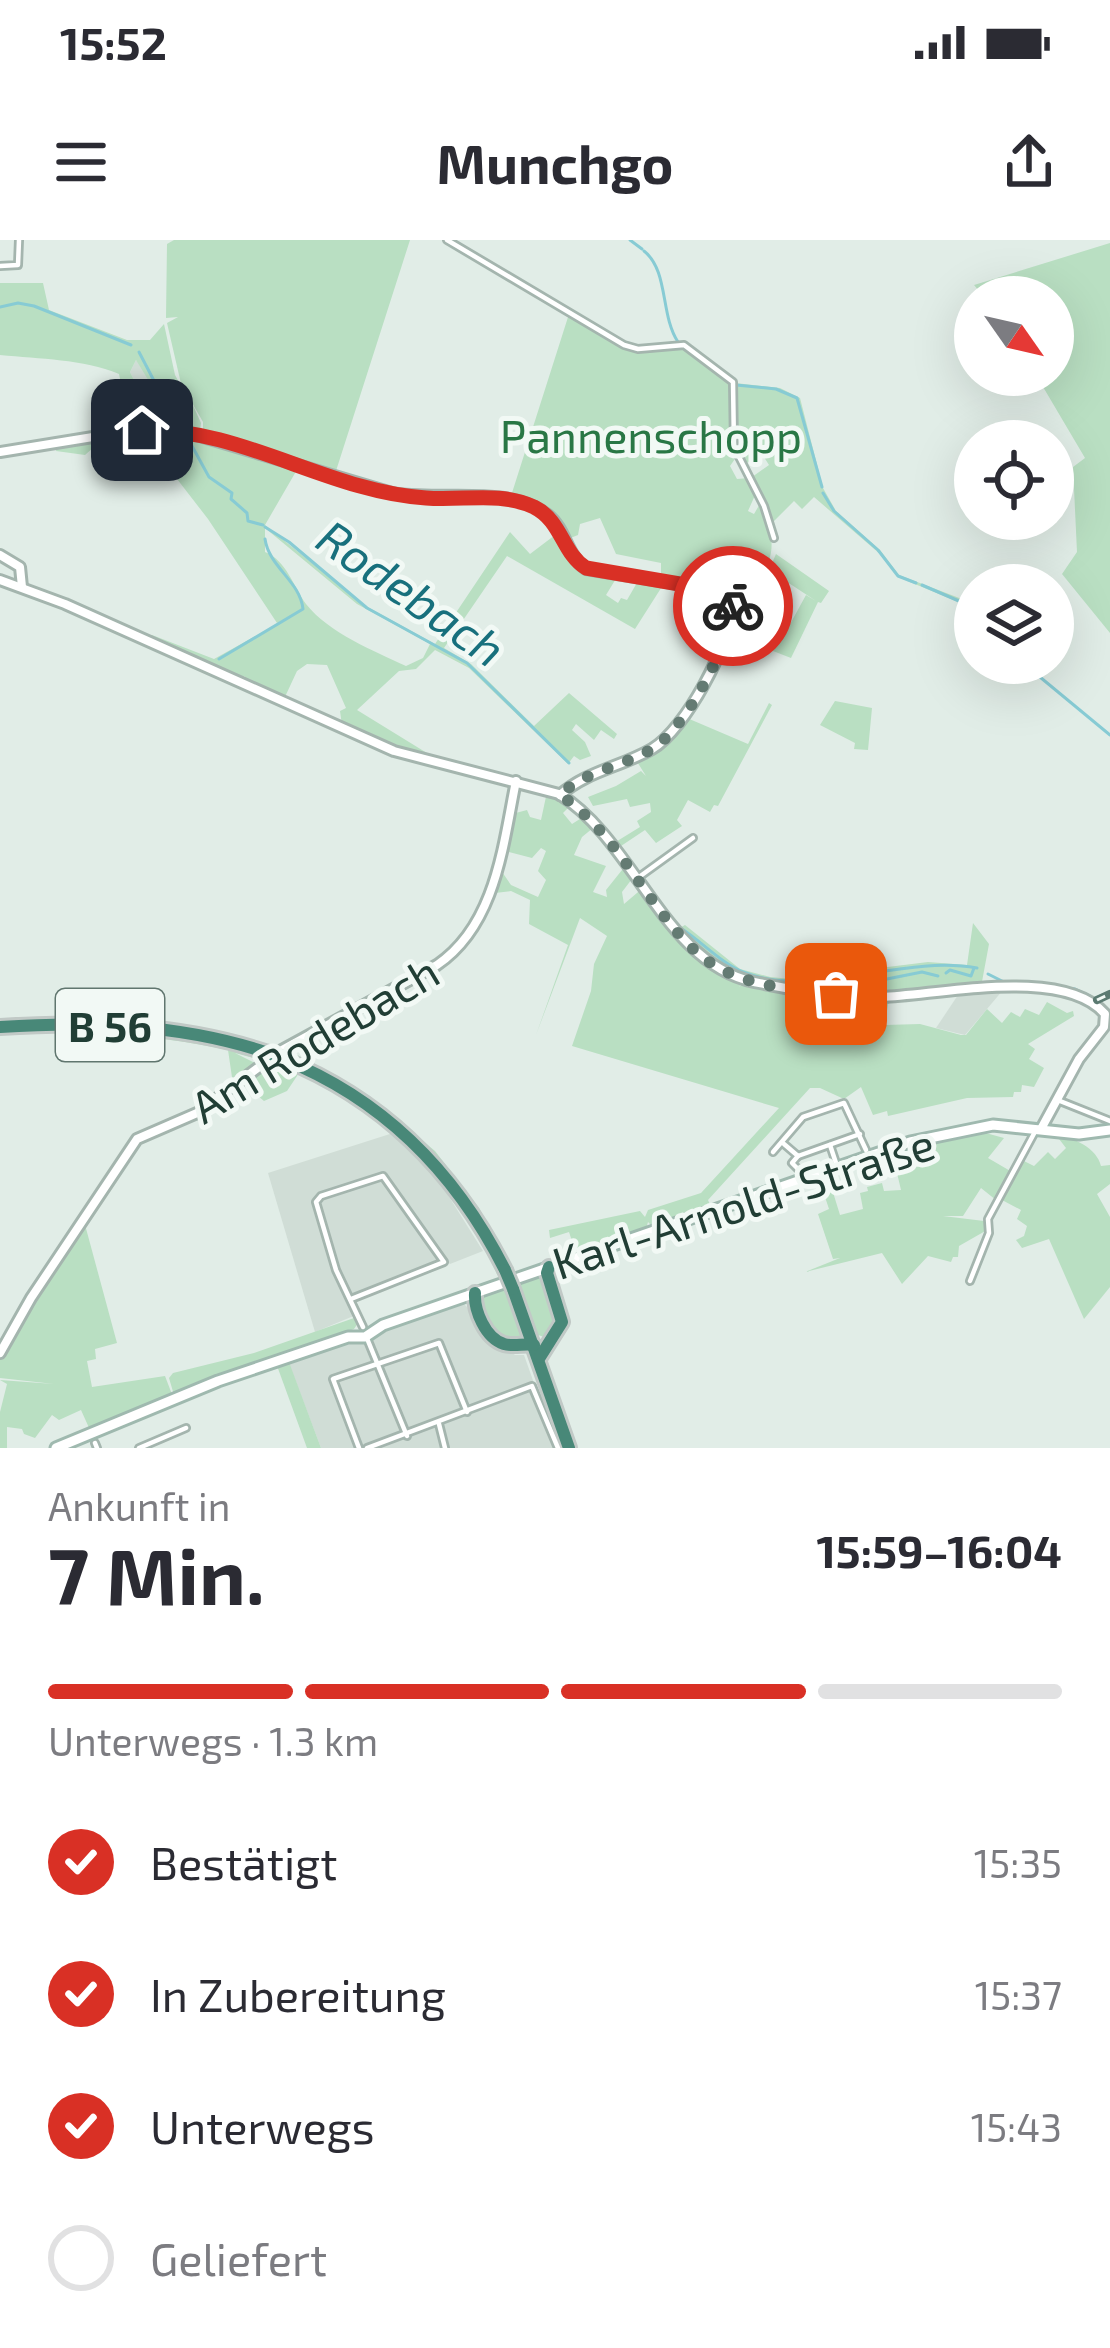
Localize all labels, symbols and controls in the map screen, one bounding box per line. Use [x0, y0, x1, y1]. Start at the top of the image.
text: 15:52 [60, 15, 167, 69]
icon: menu [48, 129, 114, 195]
icon: share [996, 129, 1062, 195]
text: Munchgo [437, 130, 673, 195]
north arrow [954, 276, 1074, 396]
map controls [954, 276, 1074, 684]
pin [91, 379, 193, 481]
icon: home [109, 397, 175, 463]
park label: Pannenschopp [500, 408, 802, 462]
button: locate [954, 420, 1074, 540]
water label: Rodebach [307, 506, 517, 678]
courier [673, 546, 793, 666]
button: layers [954, 564, 1074, 684]
icon: bike [700, 573, 766, 639]
street label: Am Rodebach [180, 943, 448, 1133]
pin [785, 943, 887, 1045]
icon: bag [803, 961, 869, 1027]
road number: B 56 [56, 989, 164, 1061]
street label: Karl-Arnold-Straße [545, 1115, 941, 1289]
text: Ankunft in [48, 1482, 230, 1529]
text: 15:59–16:04 [816, 1523, 1062, 1577]
text: 7 Min. [48, 1527, 265, 1621]
text: Unterwegs · 1.3 km [48, 1717, 378, 1764]
icon: check [48, 1829, 114, 1895]
text: Bestätigt [150, 1835, 337, 1889]
text: 15:35 [974, 1839, 1062, 1886]
icon: check [48, 1961, 114, 2027]
text: In Zubereitung [150, 1967, 446, 2021]
text: 15:37 [975, 1971, 1062, 2018]
icon: check [48, 2093, 114, 2159]
text: Unterwegs [150, 2099, 375, 2153]
text: 15:43 [971, 2103, 1062, 2150]
text: Geliefert [150, 2231, 327, 2285]

